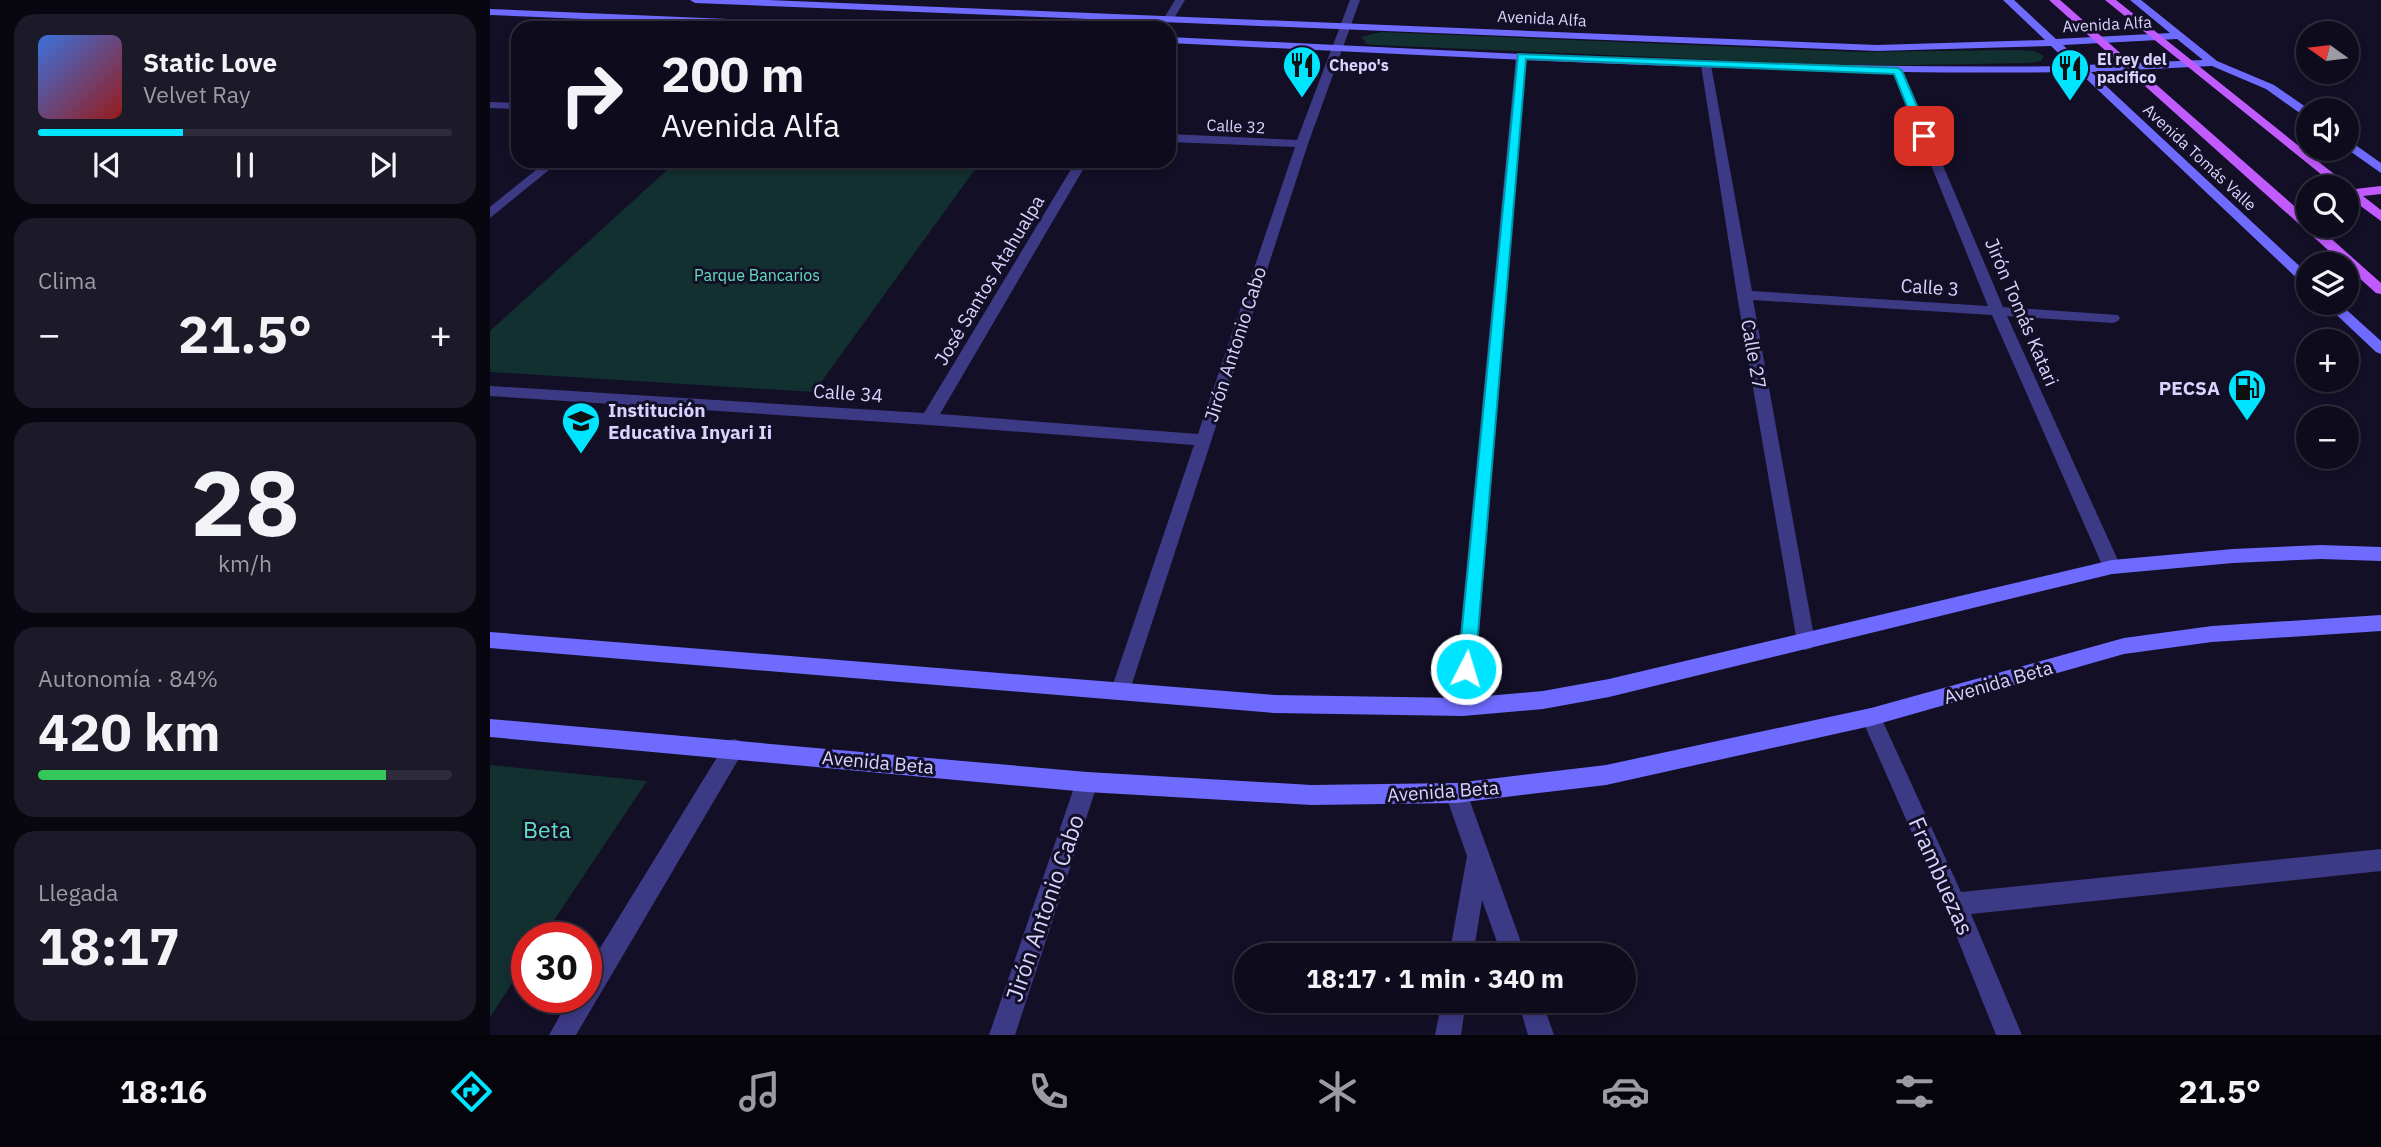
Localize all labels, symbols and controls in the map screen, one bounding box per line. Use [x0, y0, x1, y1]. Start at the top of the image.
street label: Avenida Alfa [1497, 6, 1588, 30]
street label: Avenida Alfa [2062, 12, 2153, 36]
north arrow [2296, 21, 2359, 84]
map controls [2296, 21, 2359, 469]
text: 200 m [661, 42, 805, 105]
restaurant icon: Chepo's [1281, 44, 1323, 99]
text: Static Love [143, 45, 277, 79]
restaurant icon: El rey del pacifico [2049, 47, 2091, 102]
icon: right [546, 49, 637, 140]
place label: El rey del pacifico [2097, 49, 2167, 87]
place label: Chepo's [1329, 55, 1389, 75]
text: Velvet Ray [143, 79, 250, 109]
button: sound [2296, 98, 2359, 161]
street label: Avenida Tomás Valle [2139, 99, 2261, 215]
text: Avenida Alfa [661, 104, 840, 146]
pin [1894, 106, 1954, 166]
street label: Calle 32 [1206, 114, 1266, 138]
icon: arrive [1905, 117, 1943, 155]
icon: previous [88, 146, 126, 184]
icon: pause [226, 146, 264, 184]
icon: next [364, 146, 402, 184]
button: search [2296, 175, 2359, 238]
street label: José Santos Atahualpa [929, 190, 1049, 370]
street label: Jirón Tomás Katari [1980, 234, 2064, 390]
button: layers [2296, 252, 2359, 315]
street label: Jirón Antonio Cabo [1199, 263, 1271, 425]
text: Clima [38, 265, 97, 295]
park label: Parque Bancarios [694, 265, 820, 285]
street label: Calle 3 [1900, 273, 1960, 301]
text: 21.5° [178, 300, 312, 367]
text: − [38, 309, 61, 358]
text: + [429, 309, 452, 358]
street label: Calle 27 [1736, 317, 1772, 391]
button: + [2296, 329, 2359, 392]
fuel station icon: PECSA [2226, 367, 2268, 422]
place label: PECSA [2159, 376, 2220, 400]
street label: Calle 34 [812, 379, 884, 407]
place label: Institución Educativa Inyari Ii [608, 398, 772, 444]
school or university icon: Institución Educativa Inyari Ii [560, 400, 602, 455]
button: − [2296, 406, 2359, 469]
text: 28 [190, 443, 300, 561]
text: km/h [218, 548, 272, 578]
position arrow [1429, 632, 1503, 706]
street label: Avenida Beta [1941, 655, 2055, 709]
text: Autonomía · 84% [38, 663, 218, 693]
text: 420 km [38, 698, 220, 765]
street label: Avenida Beta [821, 745, 935, 779]
street label: Avenida Beta [1386, 775, 1500, 807]
street label: Jirón Antonio Cabo [998, 810, 1090, 1005]
street label: Frambuezas [1903, 812, 1981, 939]
park label: Beta [523, 814, 571, 844]
text: Llegada [38, 877, 118, 907]
text: 18:17 [38, 912, 180, 979]
speed limit sign: 30 [511, 922, 602, 1013]
text: 18:17 · 1 min · 340 m [1306, 961, 1564, 995]
icon: directions [447, 1067, 496, 1116]
icon: music [735, 1067, 784, 1116]
icon: phone [1024, 1067, 1073, 1116]
icon: climate [1313, 1067, 1362, 1116]
icon: car [1601, 1067, 1650, 1116]
icon: filters [1890, 1067, 1939, 1116]
text: 18:16 [120, 1070, 207, 1112]
text: 21.5° [2179, 1070, 2261, 1112]

